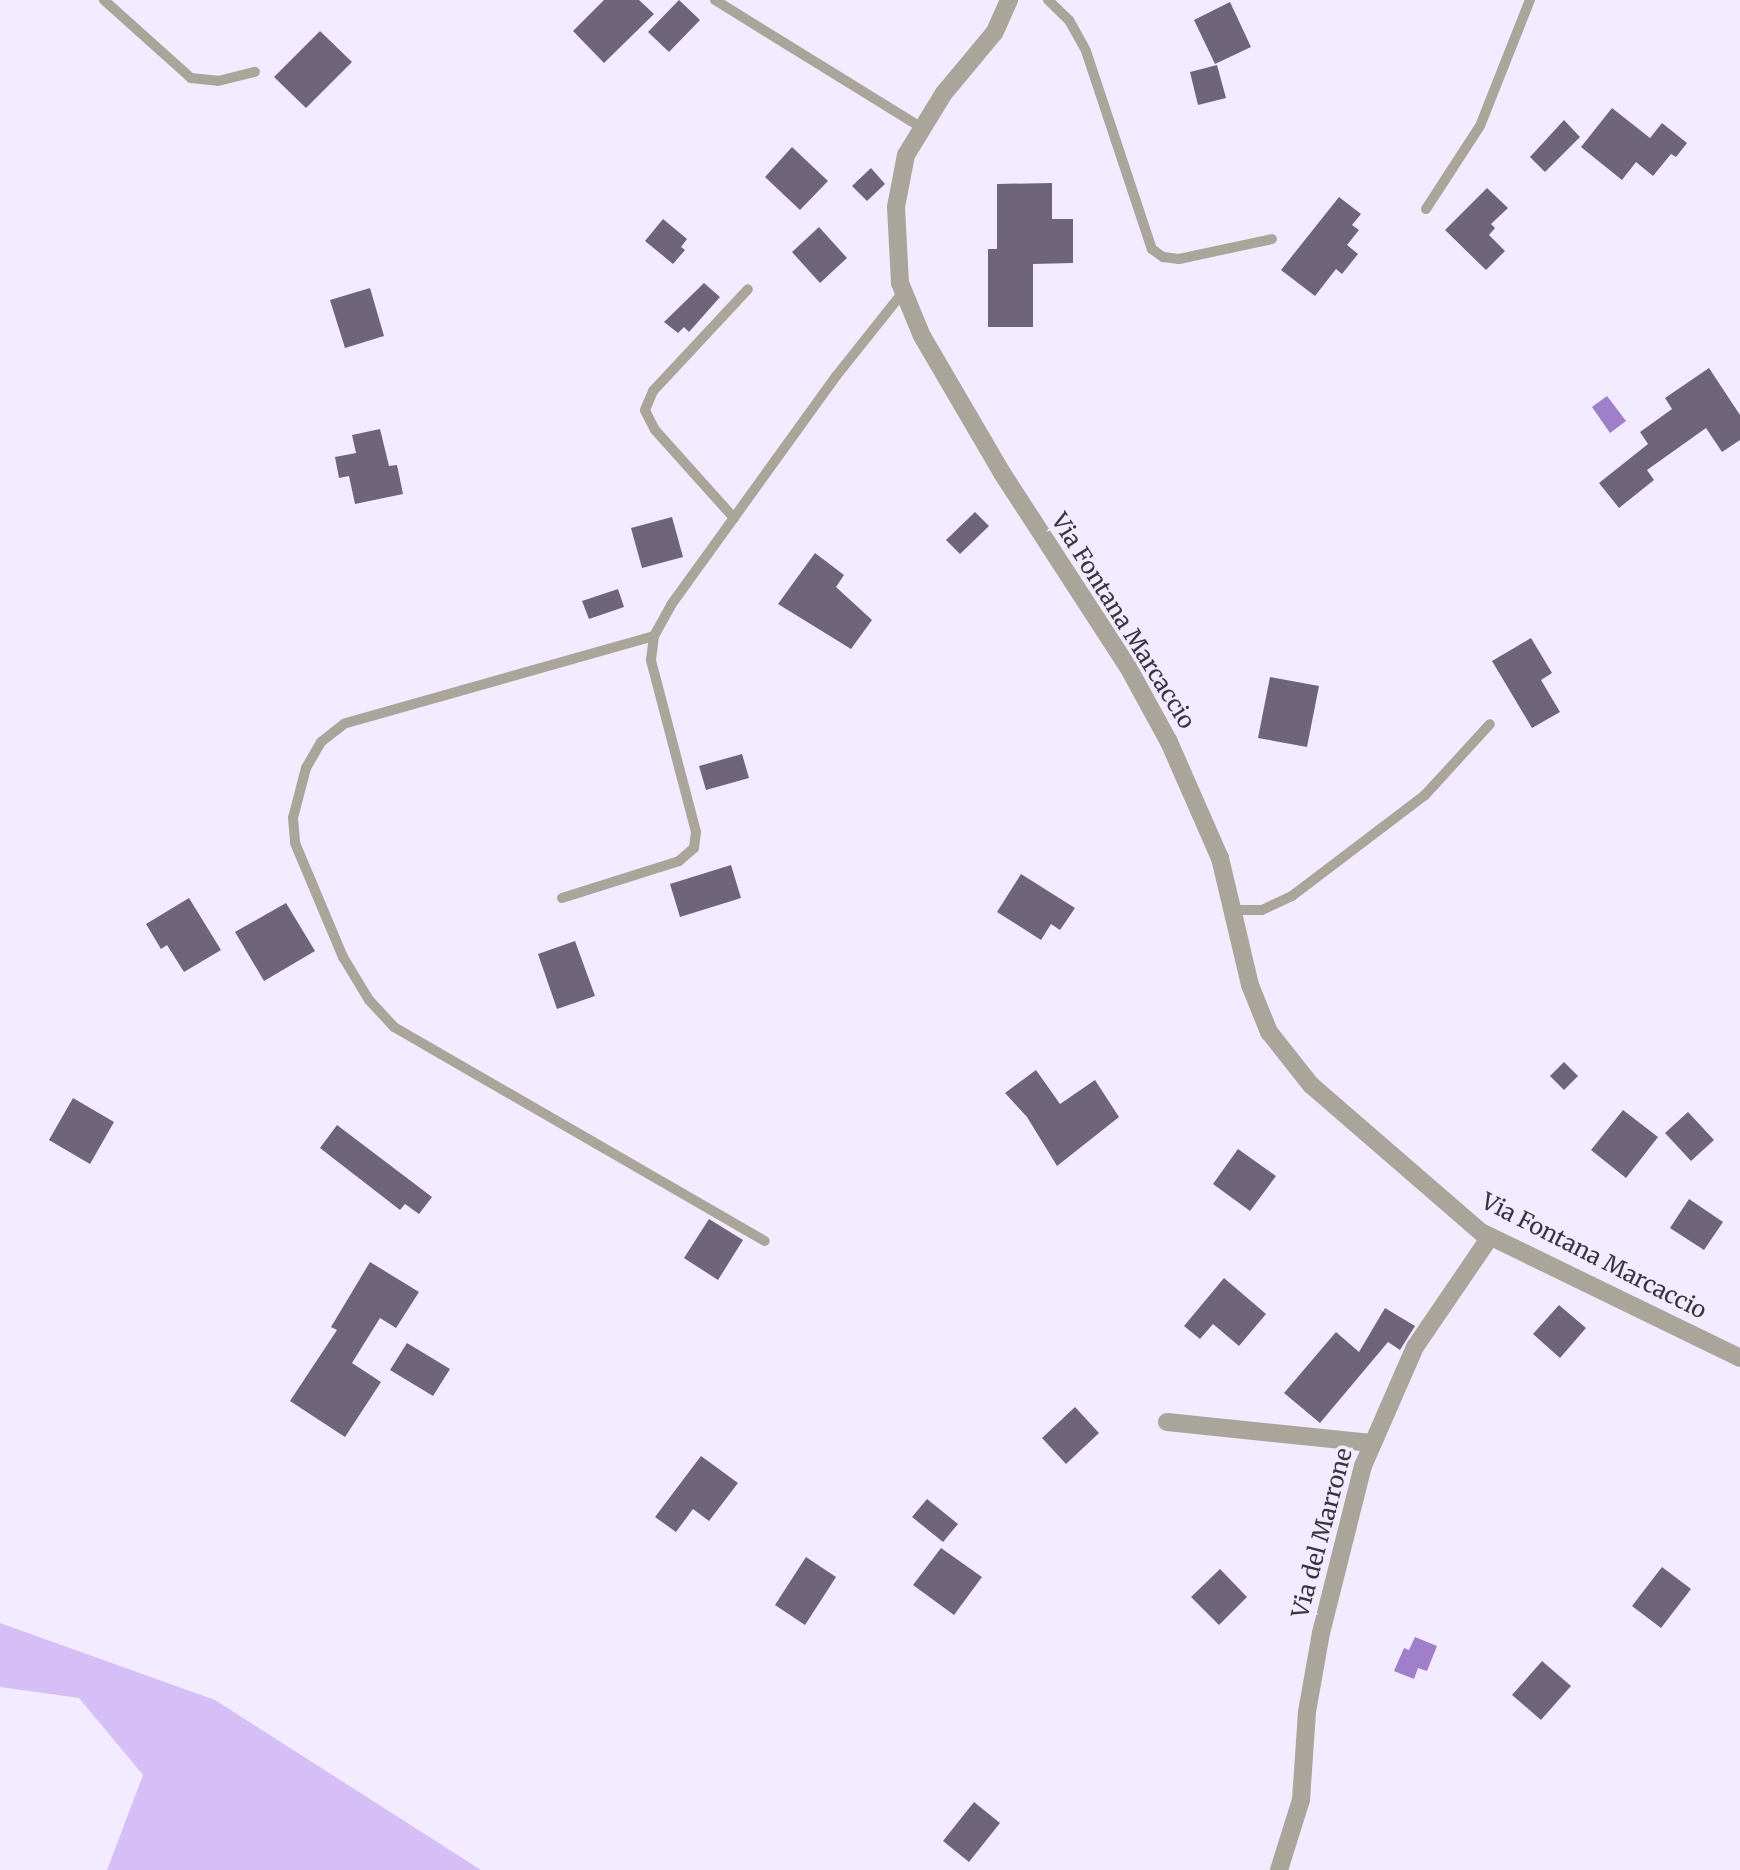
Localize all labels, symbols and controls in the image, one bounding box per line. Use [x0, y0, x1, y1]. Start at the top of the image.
street label: Via Fontana Marcaccio [1045, 508, 1201, 734]
street label: Via Fontana Marcaccio [1477, 1187, 1711, 1325]
street label: Via del Marrone [1286, 1445, 1358, 1621]

